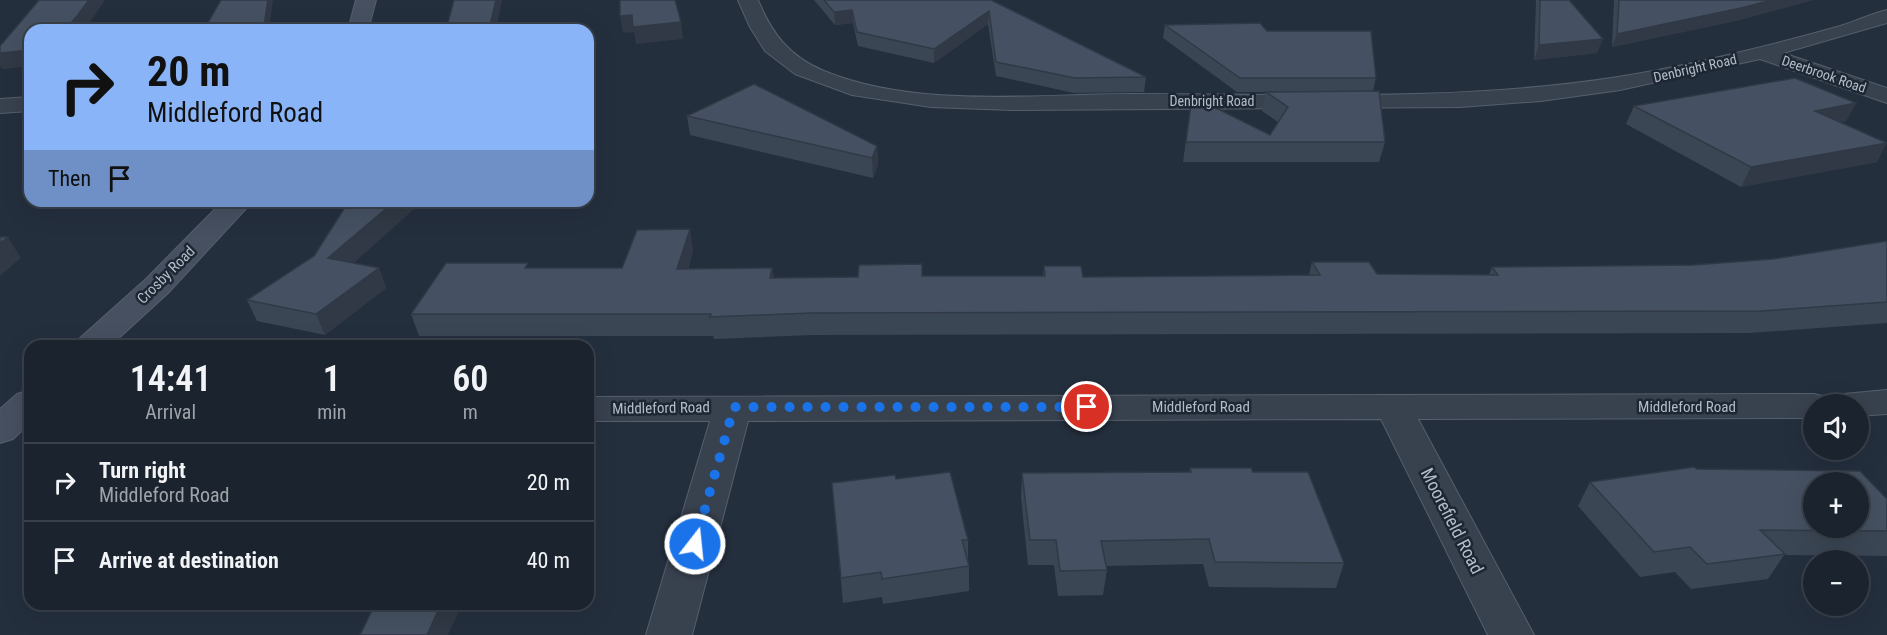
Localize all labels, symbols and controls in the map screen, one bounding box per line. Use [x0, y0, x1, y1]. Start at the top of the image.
text: 20 m [147, 47, 230, 96]
icon: right [48, 48, 126, 126]
street label: Denbright Road [1652, 51, 1738, 85]
street label: Deerbrook Road [1780, 52, 1868, 96]
street label: Denbright Road [1170, 93, 1254, 109]
text: Middleford Road [147, 97, 323, 129]
icon: arrive [103, 162, 136, 195]
text: Then [48, 166, 91, 191]
street label: Crosby Road [133, 242, 199, 308]
text: 14:41 [130, 358, 212, 400]
text: 1 [323, 358, 341, 400]
text: 60 [452, 358, 488, 400]
pin [1061, 381, 1112, 432]
icon: arrive [1070, 390, 1103, 423]
map controls [1803, 394, 1869, 616]
button: sound [1803, 394, 1869, 460]
street label: Middleford Road [612, 398, 710, 418]
street label: Middleford Road [1152, 398, 1250, 416]
street label: Middleford Road [1638, 398, 1736, 416]
text: Arrival [145, 400, 196, 424]
text: min [317, 400, 347, 424]
text: m [463, 400, 478, 424]
text: Turn right [99, 458, 186, 483]
street label: Moorefield Road [1417, 464, 1488, 577]
icon: right [48, 466, 81, 499]
text: 20 m [527, 470, 570, 495]
button: + [1803, 472, 1869, 538]
text: Middleford Road [99, 483, 229, 507]
position arrow [663, 512, 727, 576]
icon: arrive [48, 544, 81, 577]
text: Arrive at destination [99, 548, 279, 573]
text: 40 m [527, 548, 570, 573]
button: − [1803, 550, 1869, 616]

